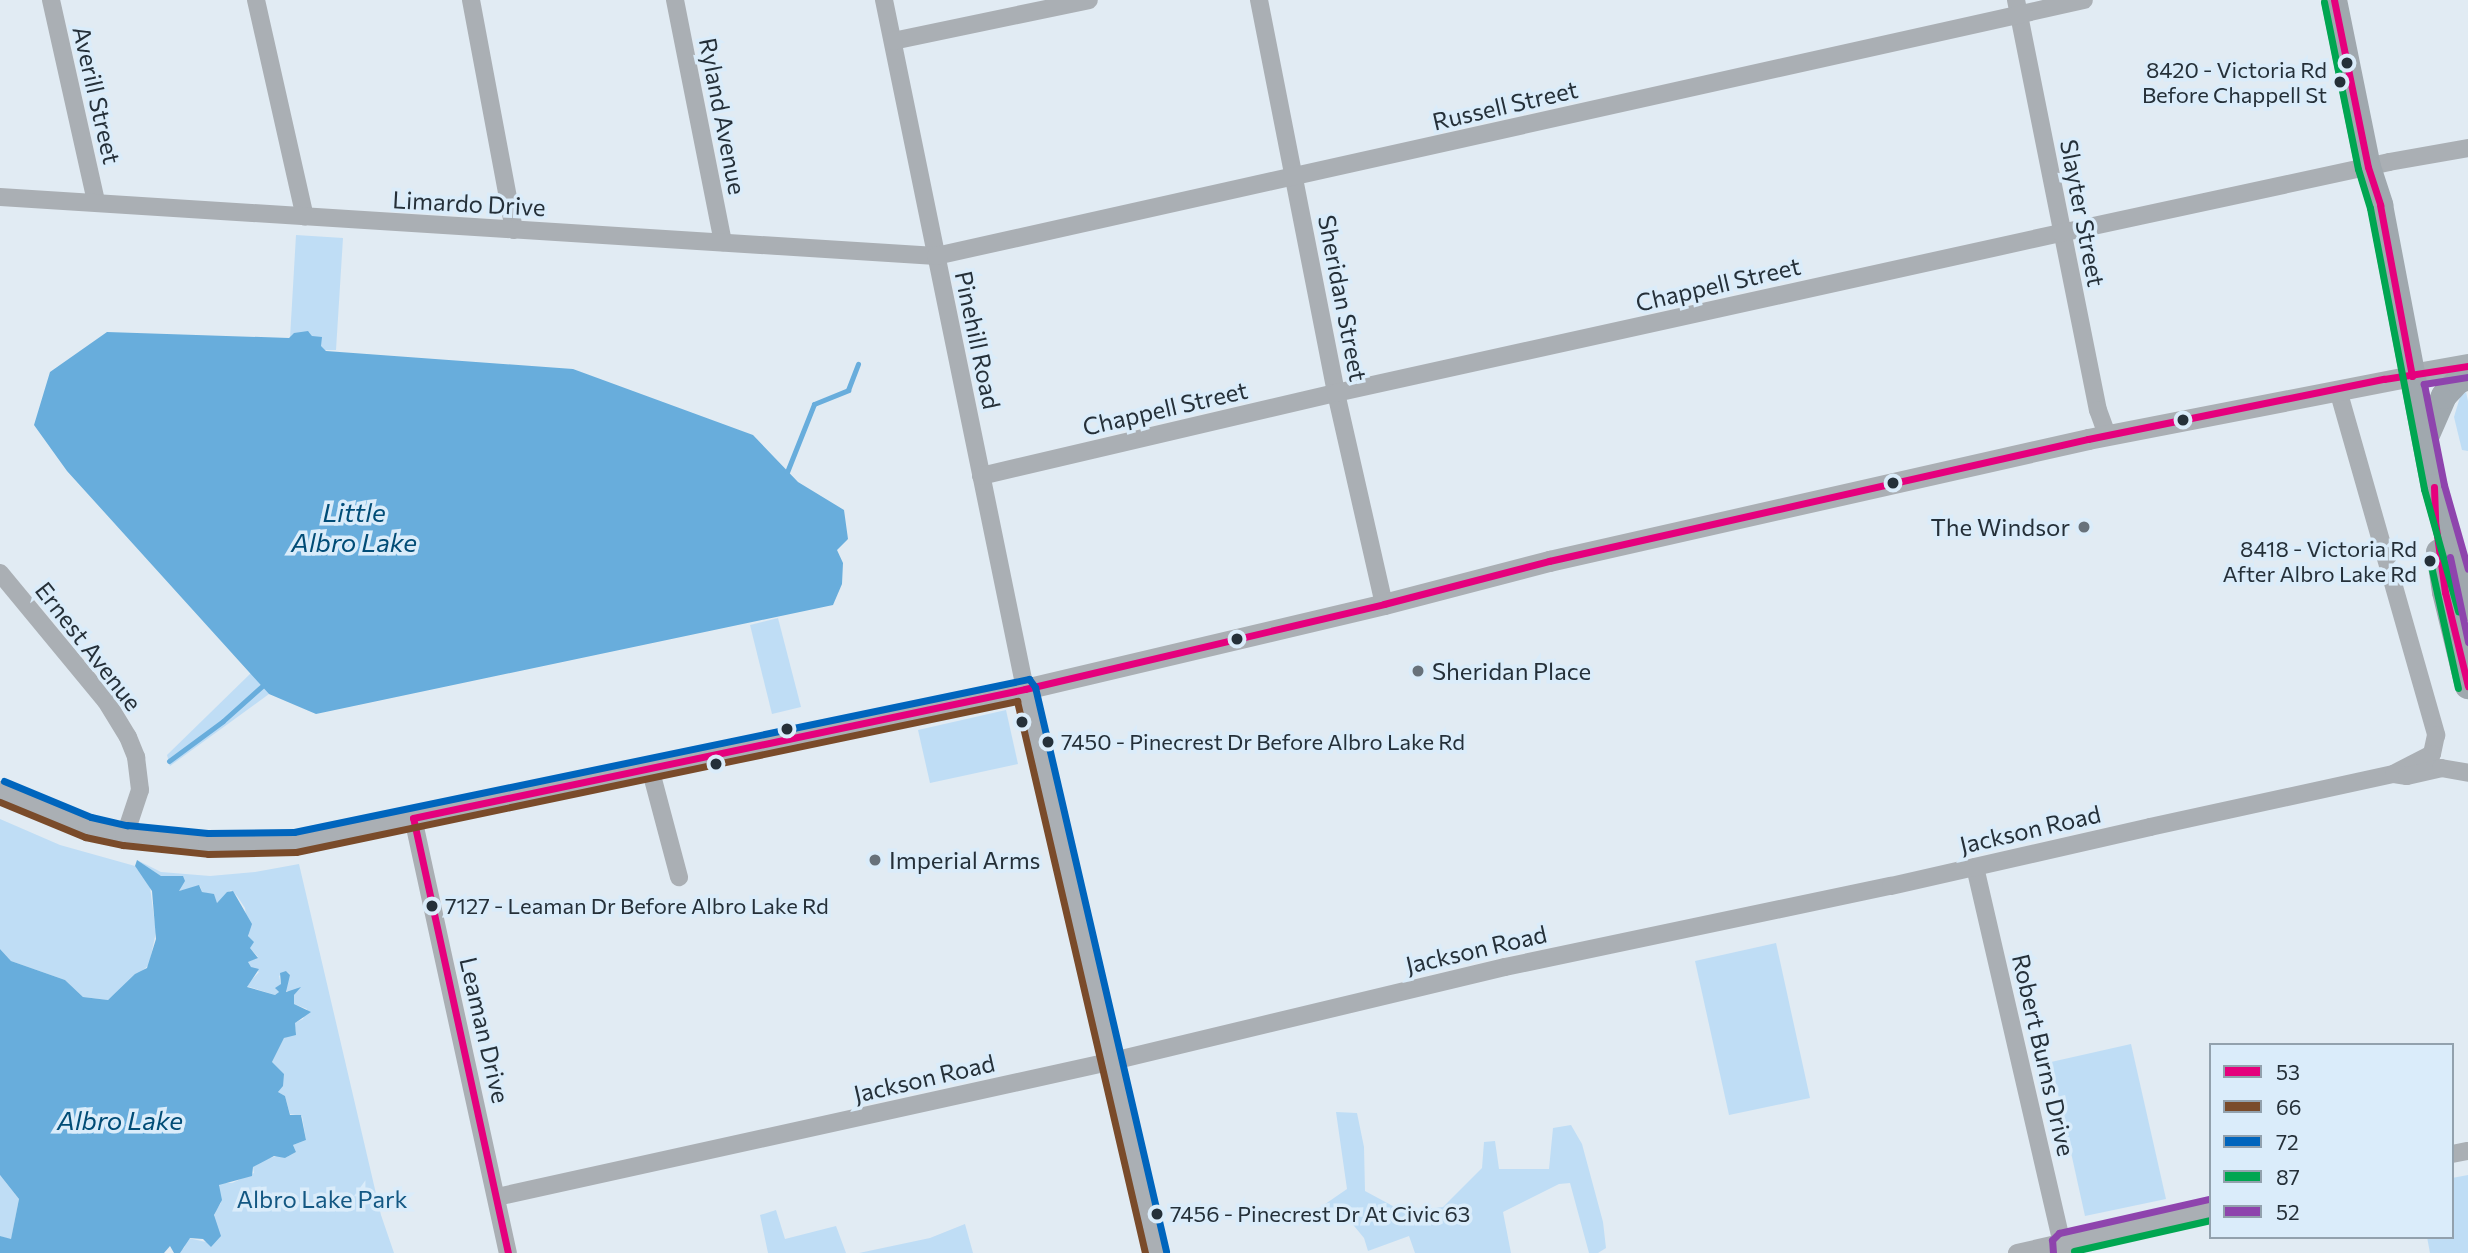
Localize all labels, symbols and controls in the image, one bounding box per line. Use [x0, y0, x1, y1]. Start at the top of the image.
street label: Averill Street [67, 23, 127, 167]
street label: Ryland Avenue [694, 35, 752, 197]
place label: 8420 - Victoria Rd Before Chappell St [2142, 56, 2327, 108]
unlabelled marker [2340, 56, 2354, 70]
street label: Russell Street [1429, 74, 1581, 136]
marker: 8420 - Victoria Rd Before Chappell St [2333, 75, 2347, 89]
street label: Slayter Street [2055, 137, 2111, 289]
street label: Limardo Drive [392, 185, 546, 221]
street label: Sheridan Street [1313, 212, 1373, 384]
street label: Chappell Street [1633, 251, 1803, 317]
street label: Pinehill Road [949, 268, 1007, 412]
street label: Chappell Street [1080, 375, 1250, 441]
unlabelled marker [2176, 413, 2190, 427]
unlabelled marker [1886, 476, 1900, 490]
water label: Little Albro Lake [291, 496, 417, 558]
place label: The Windsor [1931, 513, 2070, 541]
marker: The Windsor [2076, 519, 2092, 535]
place label: 8418 - Victoria Rd After Albro Lake Rd [2222, 535, 2417, 586]
marker: 8418 - Victoria Rd After Albro Lake Rd [2423, 554, 2437, 568]
street label: Ernest Avenue [30, 576, 148, 716]
unlabelled marker [1230, 632, 1244, 646]
place label: Sheridan Place [1432, 657, 1591, 685]
marker: Sheridan Place [1410, 663, 1426, 679]
unlabelled marker [1015, 715, 1029, 729]
unlabelled marker [780, 722, 794, 736]
place label: 7450 - Pinecrest Dr Before Albro Lake Rd [1061, 729, 1465, 755]
marker: 7450 - Pinecrest Dr Before Albro Lake Rd [1041, 735, 1055, 749]
unlabelled marker [709, 757, 723, 771]
street label: Jackson Road [1957, 799, 2103, 859]
place label: Imperial Arms [889, 846, 1041, 874]
marker: Imperial Arms [867, 852, 883, 868]
place label: 7127 - Leaman Dr Before Albro Lake Rd [445, 893, 829, 919]
marker: 7127 - Leaman Dr Before Albro Lake Rd [425, 899, 439, 913]
street label: Jackson Road [1403, 919, 1549, 979]
street label: Robert Burns Drive [2007, 951, 2081, 1159]
street label: Leaman Drive [454, 954, 516, 1106]
legend [2209, 1043, 2454, 1239]
street label: Jackson Road [851, 1048, 997, 1108]
text: 53 [2276, 1059, 2300, 1084]
text: 66 [2276, 1094, 2302, 1119]
water label: Albro Lake [57, 1104, 183, 1136]
text: 72 [2276, 1129, 2299, 1154]
text: 87 [2276, 1164, 2300, 1189]
park label: Albro Lake Park [236, 1185, 408, 1213]
text: 52 [2276, 1199, 2300, 1224]
place label: 7456 - Pinecrest Dr At Civic 63 [1170, 1201, 1470, 1227]
marker: 7456 - Pinecrest Dr At Civic 63 [1150, 1207, 1164, 1221]

